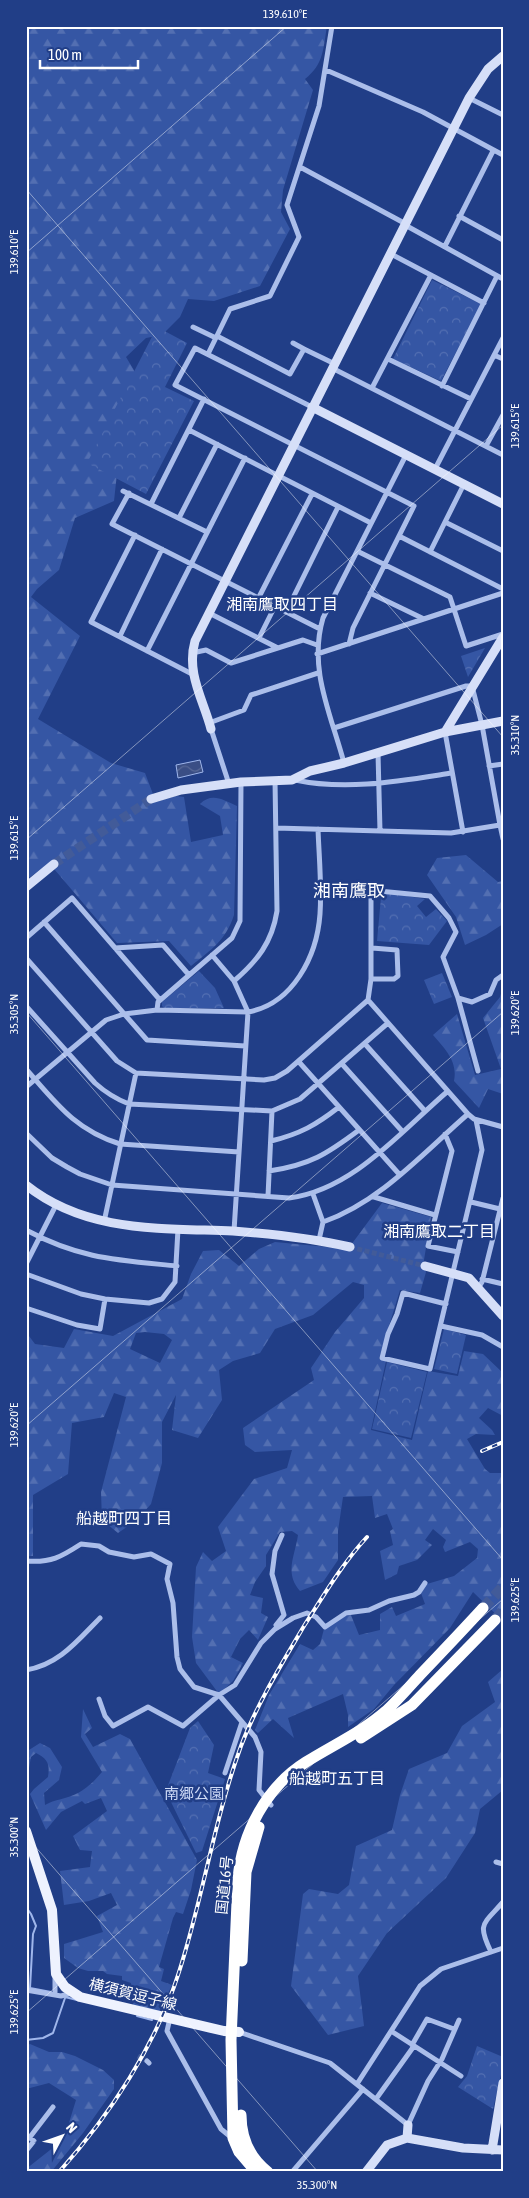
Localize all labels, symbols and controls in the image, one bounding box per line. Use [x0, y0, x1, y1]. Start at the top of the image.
text: 139.610°E [263, 7, 307, 21]
scale bar [40, 38, 138, 70]
text: 100 m [48, 46, 82, 63]
text: 139.610°E [7, 230, 21, 274]
text: 139.615°E [508, 404, 522, 448]
district label: 湘南鷹取四丁目 [226, 595, 338, 613]
text: 35.310°N [508, 715, 522, 755]
text: 139.615°E [7, 816, 21, 860]
district label: 湘南鷹取 [313, 880, 385, 901]
text: 139.620°E [508, 991, 522, 1035]
text: 35.305°N [7, 994, 21, 1034]
district label: 湘南鷹取二丁目 [383, 1222, 495, 1240]
text: 139.620°E [7, 1403, 21, 1447]
district label: 船越町四丁目 [76, 1509, 172, 1527]
text: 139.625°E [508, 1578, 522, 1622]
district label: 船越町五丁目 [289, 1769, 385, 1787]
park label: 南郷公園 [164, 1785, 224, 1802]
text: 35.300°N [7, 1817, 21, 1857]
street label: 国道16号 [212, 1855, 236, 1915]
street label: 横須賀逗子線 [87, 1975, 179, 2013]
text: 139.625°E [7, 1990, 21, 2034]
north arrow [38, 2110, 88, 2160]
text: N [63, 2119, 81, 2136]
text: 35.300°N [297, 2178, 337, 2192]

